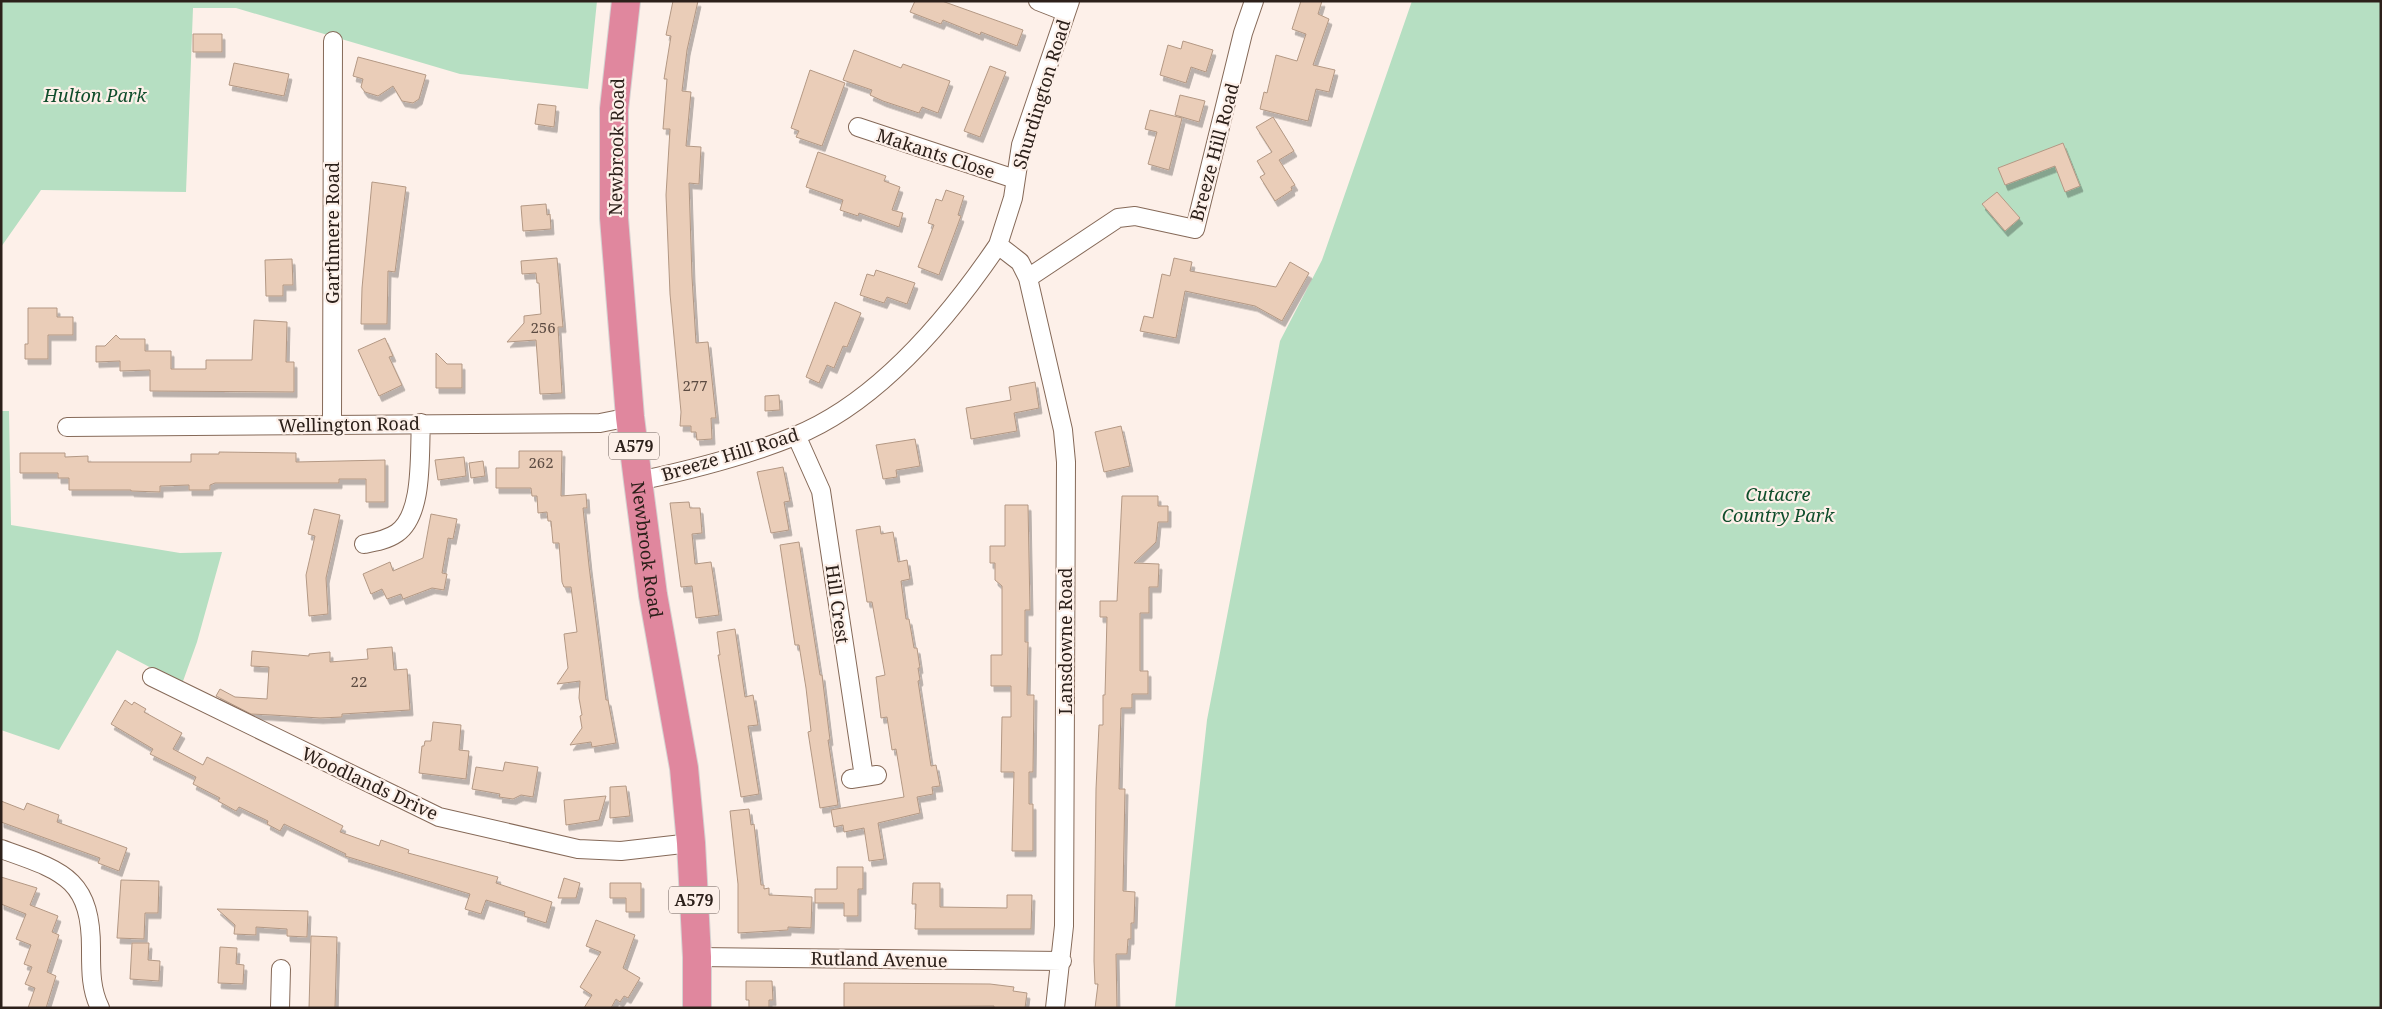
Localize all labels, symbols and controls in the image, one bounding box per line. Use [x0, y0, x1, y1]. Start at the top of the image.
street label: Shurdington Road [1007, 16, 1075, 172]
street label: Newbrook Road [603, 78, 629, 216]
street label: Breeze Hill Road [1184, 80, 1244, 224]
park label: Hulton Park [42, 83, 147, 107]
street label: Makants Close [874, 123, 998, 183]
street label: Garthmere Road [320, 162, 344, 304]
house number: 256 [530, 317, 556, 337]
house number: 277 [682, 375, 708, 395]
street label: Wellington Road [278, 411, 420, 437]
street label: Breeze Hill Road [658, 422, 802, 486]
road number: A579 [609, 432, 659, 460]
house number: 262 [528, 452, 554, 472]
street label: Newbrook Road [626, 480, 669, 620]
park label: Cutacre Country Park [1722, 482, 1835, 527]
street label: Hill Crest [821, 563, 855, 645]
street label: Lansdowne Road [1053, 567, 1077, 715]
house number: 22 [351, 671, 367, 691]
street label: Woodlands Drive [298, 741, 442, 825]
road number: A579 [669, 886, 719, 914]
street label: Rutland Avenue [810, 946, 948, 972]

